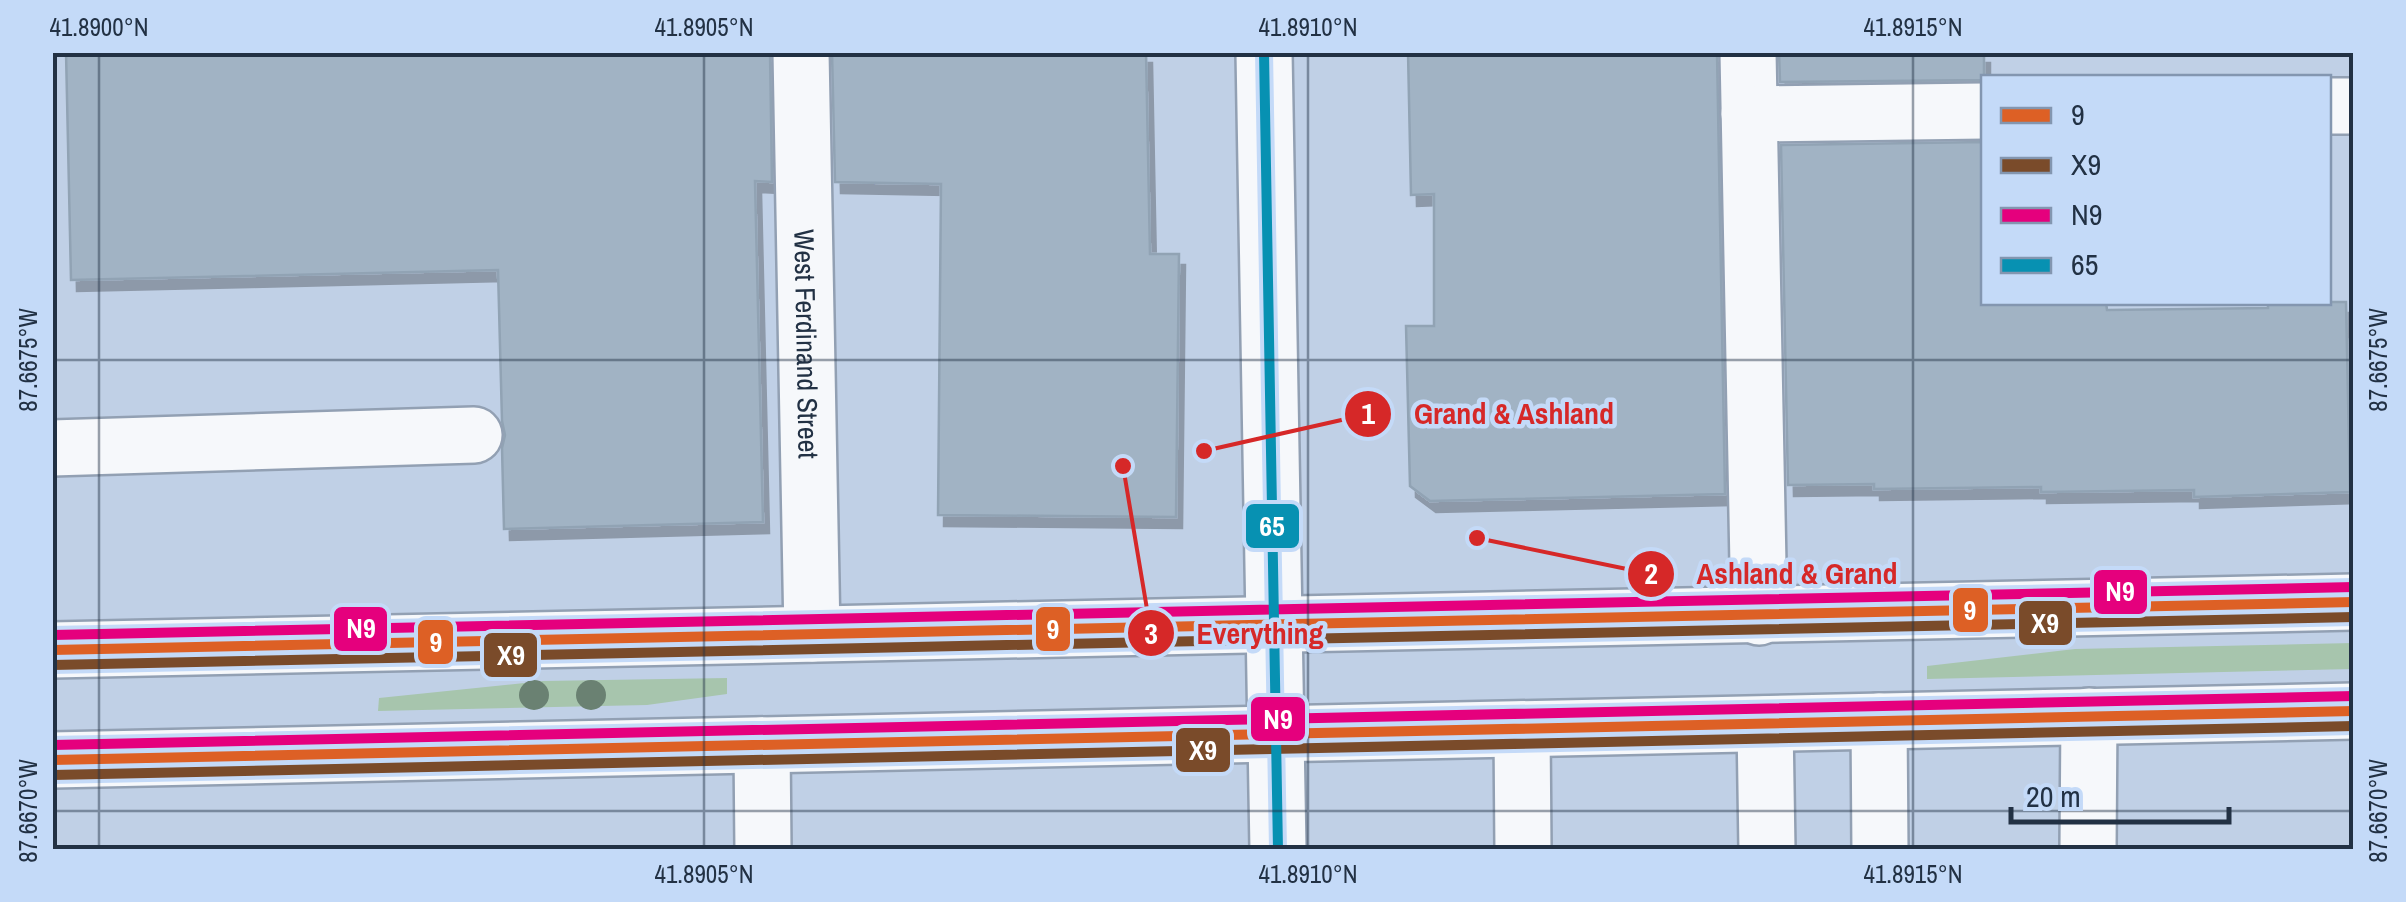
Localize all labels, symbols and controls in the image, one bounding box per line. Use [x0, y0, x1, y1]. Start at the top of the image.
text: 41.8900°N [50, 10, 148, 44]
text: 41.8905°N [655, 10, 753, 44]
text: 41.8910°N [1259, 10, 1357, 44]
text: 41.8915°N [1864, 10, 1962, 44]
legend [1981, 75, 2331, 305]
text: 9 [2071, 94, 2085, 134]
text: X9 [2071, 144, 2101, 184]
text: N9 [2071, 194, 2102, 234]
street label: West Ferdinand Street [785, 229, 828, 459]
text: 65 [2071, 244, 2098, 284]
text: 87.6675°W [11, 308, 45, 412]
text: 87.6675°W [2361, 308, 2395, 412]
callout: Grand & Ashland [1343, 384, 1634, 444]
text: 1 [1361, 393, 1375, 433]
text: Grand & Ashland [1414, 393, 1614, 433]
line badge: 65 [1244, 502, 1301, 550]
text: 65 [1259, 507, 1285, 545]
callout: Ashland & Grand [1626, 544, 1917, 604]
text: 2 [1644, 553, 1658, 593]
text: Ashland & Grand [1697, 553, 1897, 593]
line badge: N9 [2092, 568, 2149, 616]
text: N9 [2105, 572, 2135, 610]
line badge: 9 [1951, 586, 1990, 634]
text: 9 [1964, 591, 1976, 629]
line badge: X9 [2017, 599, 2074, 647]
callout: Everything [1126, 603, 1344, 663]
text: X9 [2031, 604, 2059, 642]
line badge: N9 [332, 605, 389, 653]
line badge: 9 [1034, 605, 1072, 653]
text: N9 [346, 609, 376, 647]
text: 9 [1047, 610, 1059, 648]
text: 3 [1144, 613, 1158, 653]
text: Everything [1196, 613, 1324, 653]
line badge: 9 [416, 618, 455, 666]
text: 9 [430, 623, 442, 661]
line badge: X9 [482, 631, 539, 679]
text: X9 [497, 636, 525, 674]
line badge: N9 [1249, 695, 1307, 743]
text: N9 [1263, 700, 1293, 738]
line badge: X9 [1174, 726, 1232, 774]
text: X9 [1189, 731, 1217, 769]
text: 87.6670°W [11, 759, 45, 863]
text: 87.6670°W [2361, 759, 2395, 863]
scale bar [2011, 762, 2228, 824]
text: 20 m [2026, 776, 2081, 816]
text: 41.8905°N [655, 857, 753, 891]
text: 41.8910°N [1259, 857, 1357, 891]
text: 41.8915°N [1864, 857, 1962, 891]

